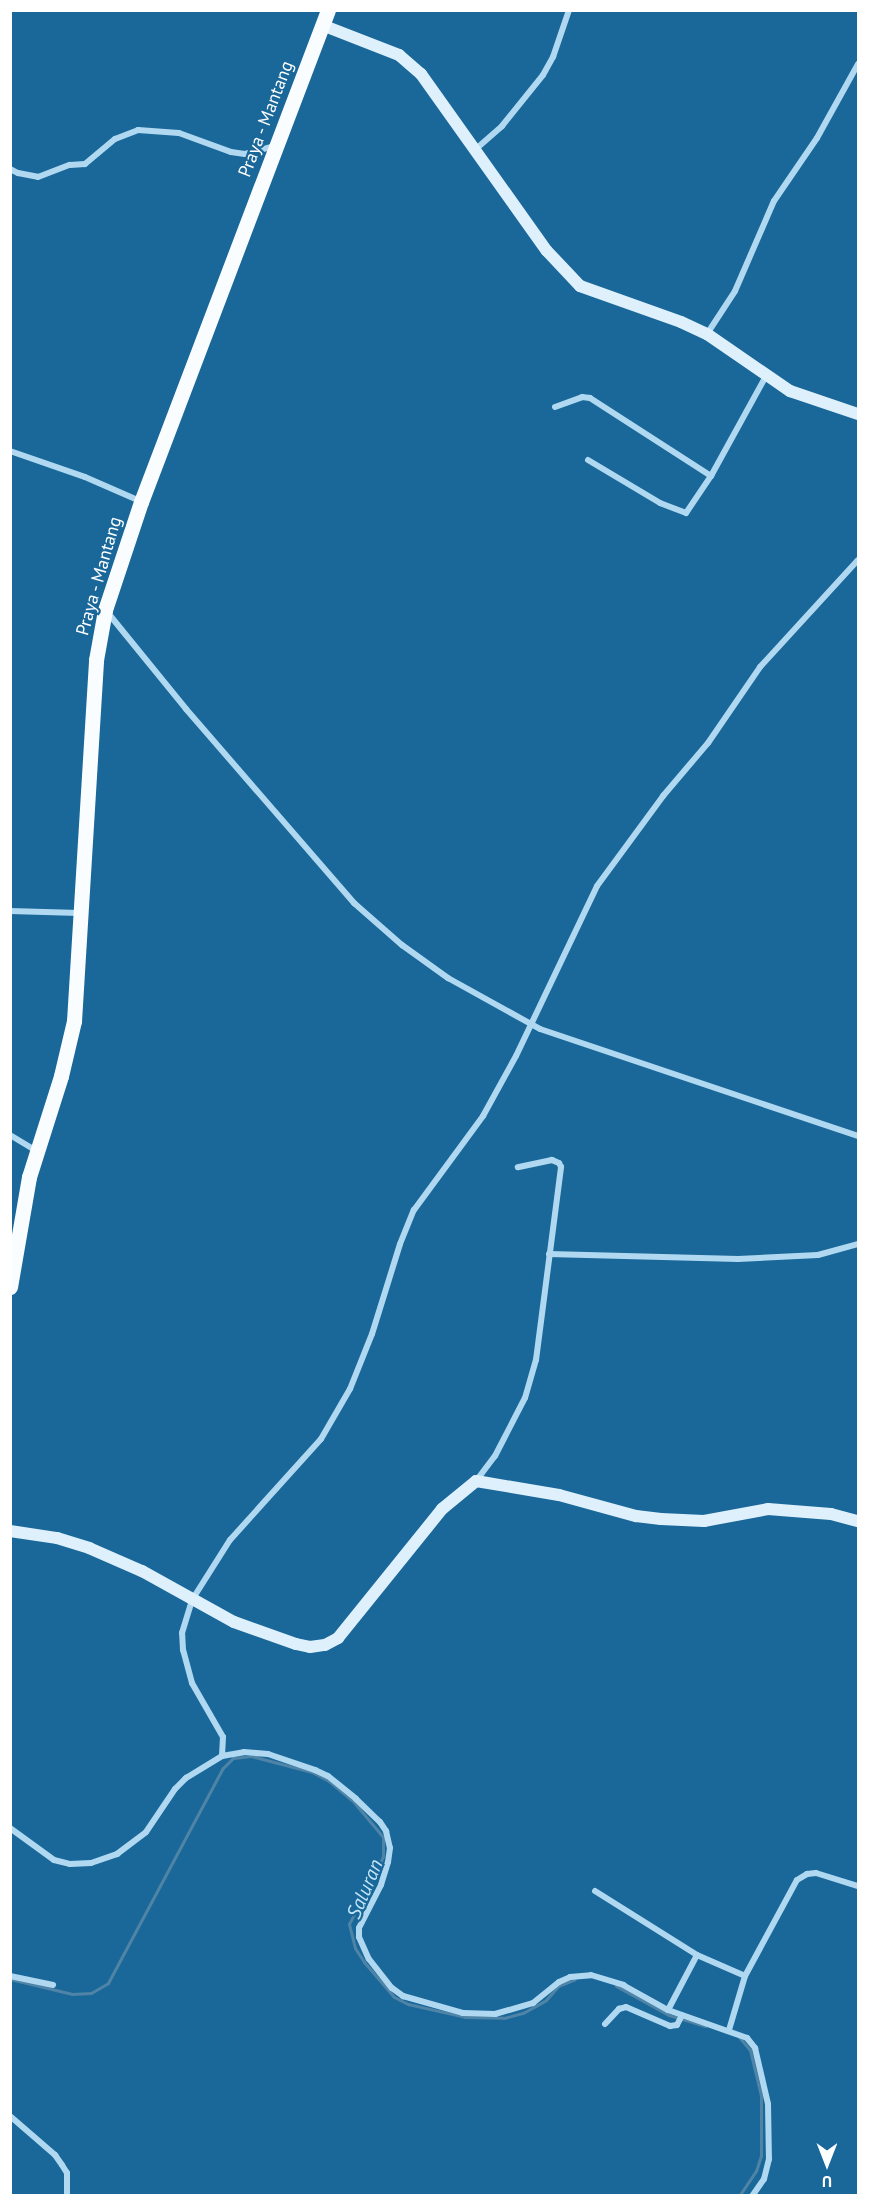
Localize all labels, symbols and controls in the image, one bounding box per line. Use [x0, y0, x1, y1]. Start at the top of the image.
street label: Praya - Mantang [233, 57, 299, 181]
street label: Praya - Mantang [71, 513, 127, 639]
water label: Saluran [342, 1856, 388, 1922]
north arrow [797, 2134, 857, 2194]
text: U [822, 2172, 832, 2192]

